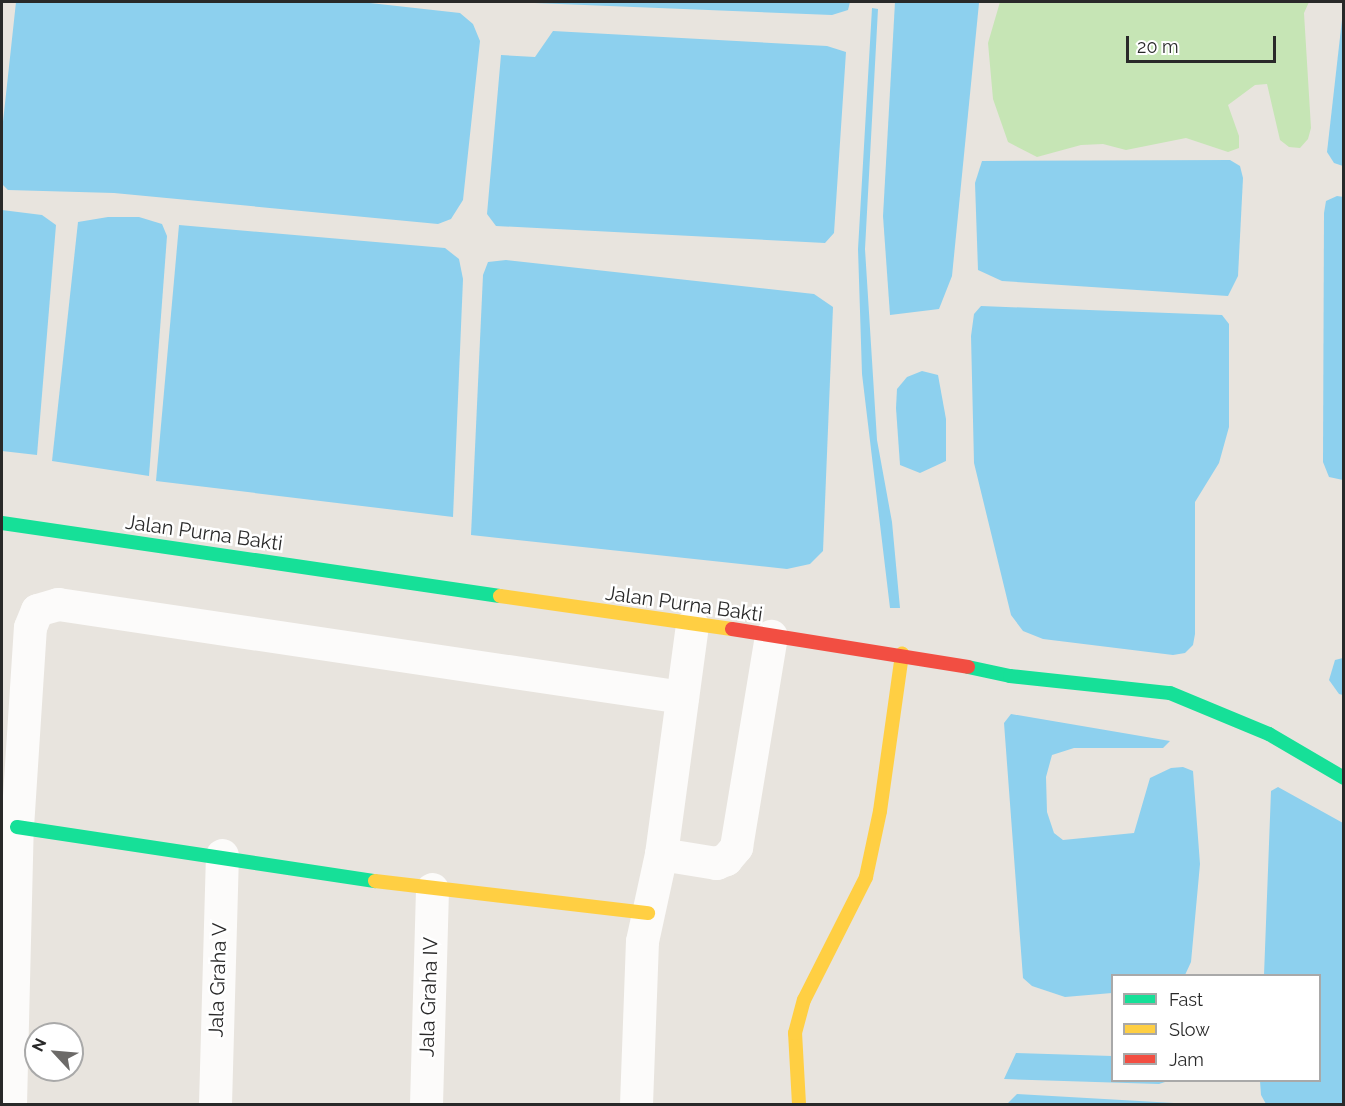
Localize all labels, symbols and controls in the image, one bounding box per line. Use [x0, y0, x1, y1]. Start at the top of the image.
scale bar [1129, 24, 1279, 62]
text: 20 m [1137, 36, 1179, 57]
street label: Jalan Purna Bakti [124, 510, 284, 556]
street label: Jalan Purna Bakti [604, 581, 764, 627]
street label: Jala Graha V [204, 922, 232, 1038]
street label: Jala Graha IV [415, 937, 443, 1057]
legend [1111, 974, 1321, 1082]
text: Fast [1169, 989, 1203, 1010]
text: Slow [1169, 1019, 1210, 1040]
north arrow [24, 1022, 84, 1082]
text: N [28, 1035, 50, 1054]
text: Jam [1169, 1049, 1204, 1070]

